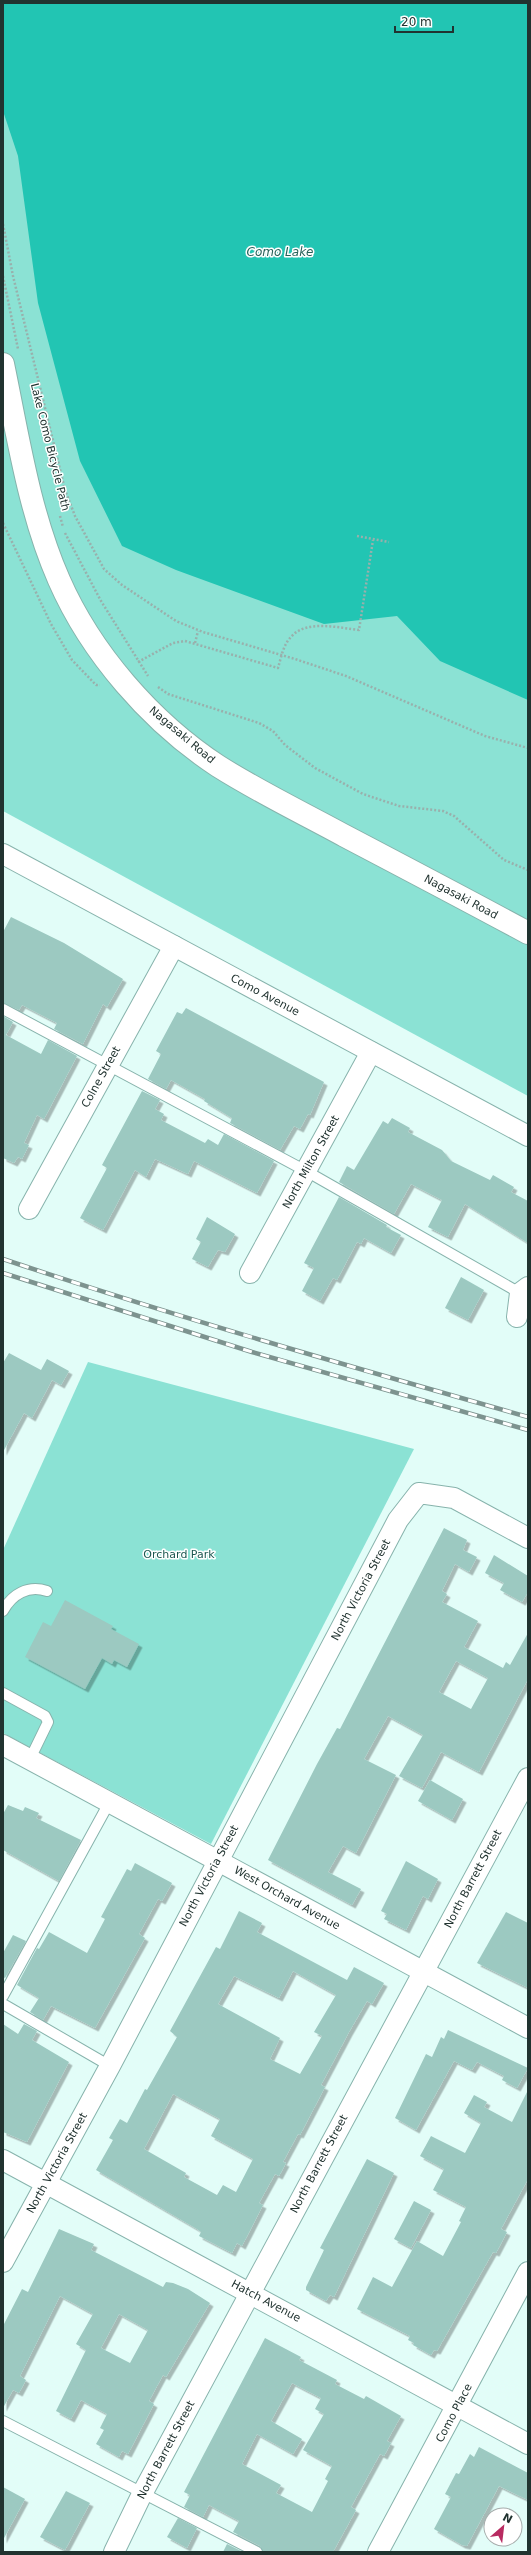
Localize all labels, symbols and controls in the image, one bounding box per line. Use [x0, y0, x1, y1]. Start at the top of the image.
scale bar [395, 8, 453, 34]
text: 20 m [401, 15, 432, 29]
water label: Como Lake [247, 245, 313, 259]
street label: Lake Como Bicycle Path [28, 382, 72, 512]
street label: Nagasaki Road [147, 704, 217, 766]
street label: Nagasaki Road [422, 872, 500, 922]
street label: Como Avenue [228, 971, 302, 1019]
street label: Colne Street [79, 1043, 124, 1110]
street label: North Milton Street [280, 1112, 342, 1211]
street label: North Victoria Street [329, 1536, 394, 1643]
park label: Orchard Park [143, 1548, 215, 1561]
street label: North Victoria Street [177, 1822, 242, 1929]
street label: North Barrett Street [442, 1827, 505, 1930]
street label: West Orchard Avenue [232, 1863, 342, 1933]
street label: North Victoria Street [24, 2110, 90, 2216]
street label: North Barrett Street [288, 2112, 351, 2215]
street label: Hatch Avenue [229, 2277, 303, 2325]
street label: Como Place [433, 2381, 475, 2445]
street label: North Barrett Street [135, 2398, 198, 2501]
north arrow [483, 2507, 523, 2547]
text: N [500, 2511, 515, 2527]

